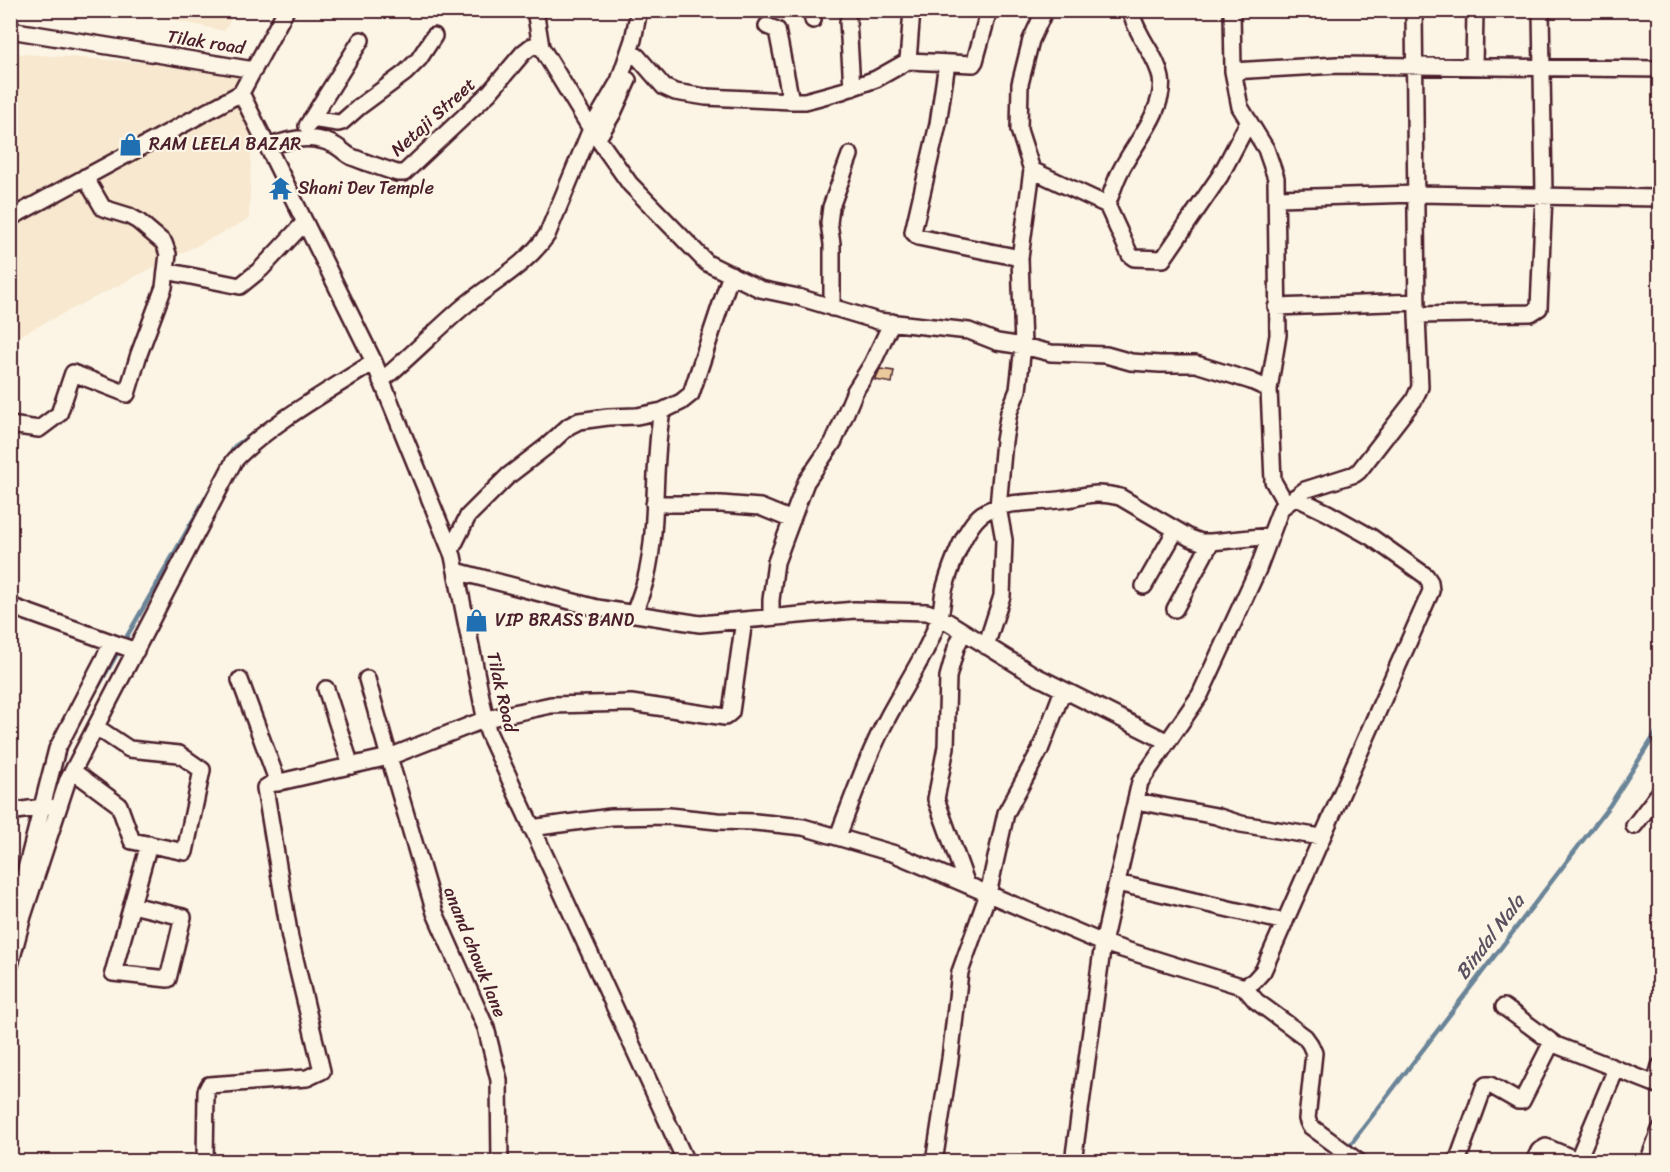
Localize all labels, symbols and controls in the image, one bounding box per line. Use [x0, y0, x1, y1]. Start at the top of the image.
street label: Tilak road [165, 20, 249, 64]
street label: Netaji Street [383, 69, 483, 165]
place label: RAM LEELA BAZAR [149, 128, 301, 160]
shop icon: RAM LEELA BAZAR [118, 131, 144, 157]
place label: Shani Dev Temple [298, 172, 434, 204]
temple icon: Shani Dev Temple [267, 175, 293, 201]
place label: VIP BRASS BAND [495, 604, 635, 636]
shop icon: VIP BRASS BAND [464, 607, 490, 633]
street label: Tilak Road [477, 649, 527, 737]
street label: anand chowk lane [434, 882, 516, 1022]
water label: Bindal Nala [1446, 885, 1535, 987]

